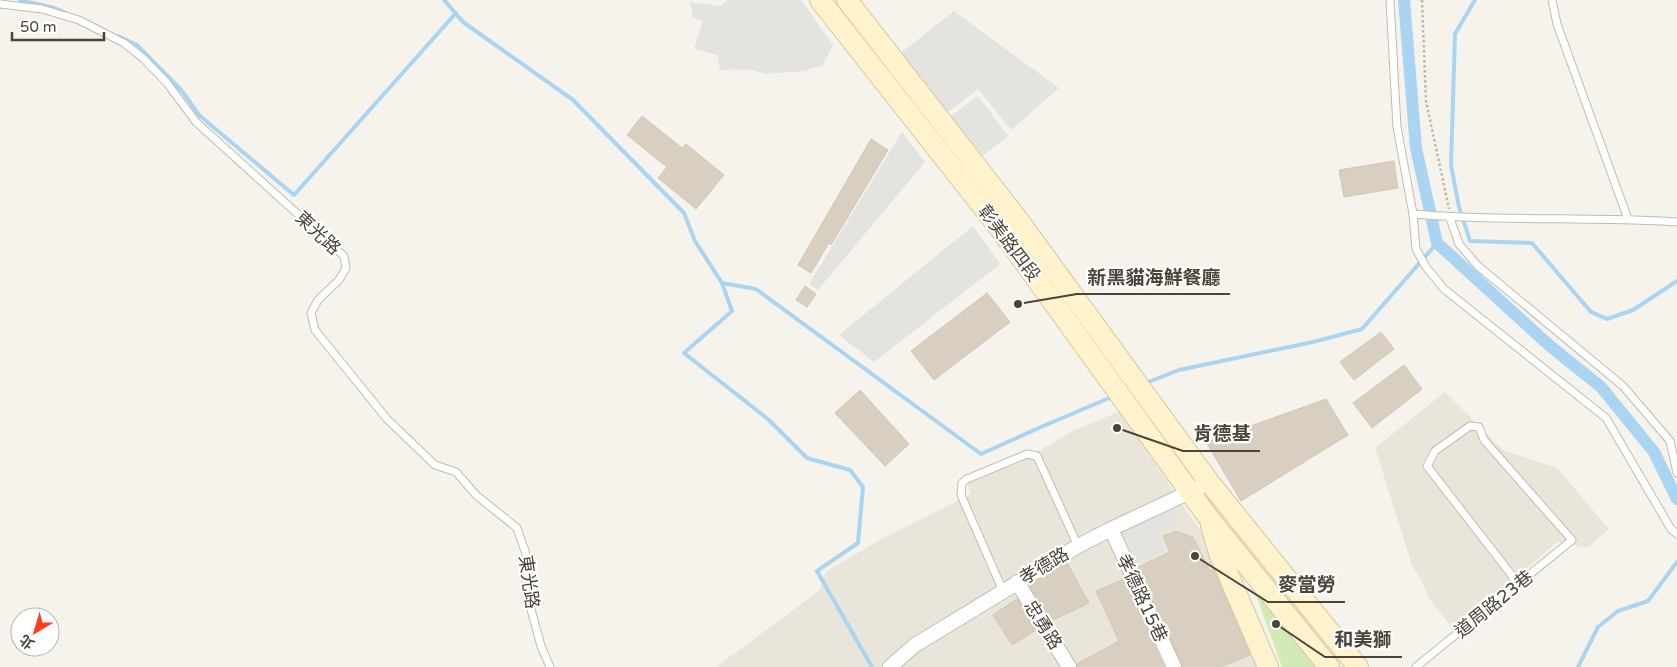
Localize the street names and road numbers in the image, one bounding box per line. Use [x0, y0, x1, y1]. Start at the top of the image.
street label: 彰美路四段 [973, 200, 1045, 286]
street label: 東光路 [291, 207, 345, 259]
street label: 孝德路 [1015, 543, 1073, 589]
street label: 孝德路15巷 [1112, 550, 1172, 646]
street label: 東光路 [514, 554, 544, 610]
street label: 道周路23巷 [1450, 566, 1538, 642]
street label: 忠勇路 [1019, 596, 1067, 654]

